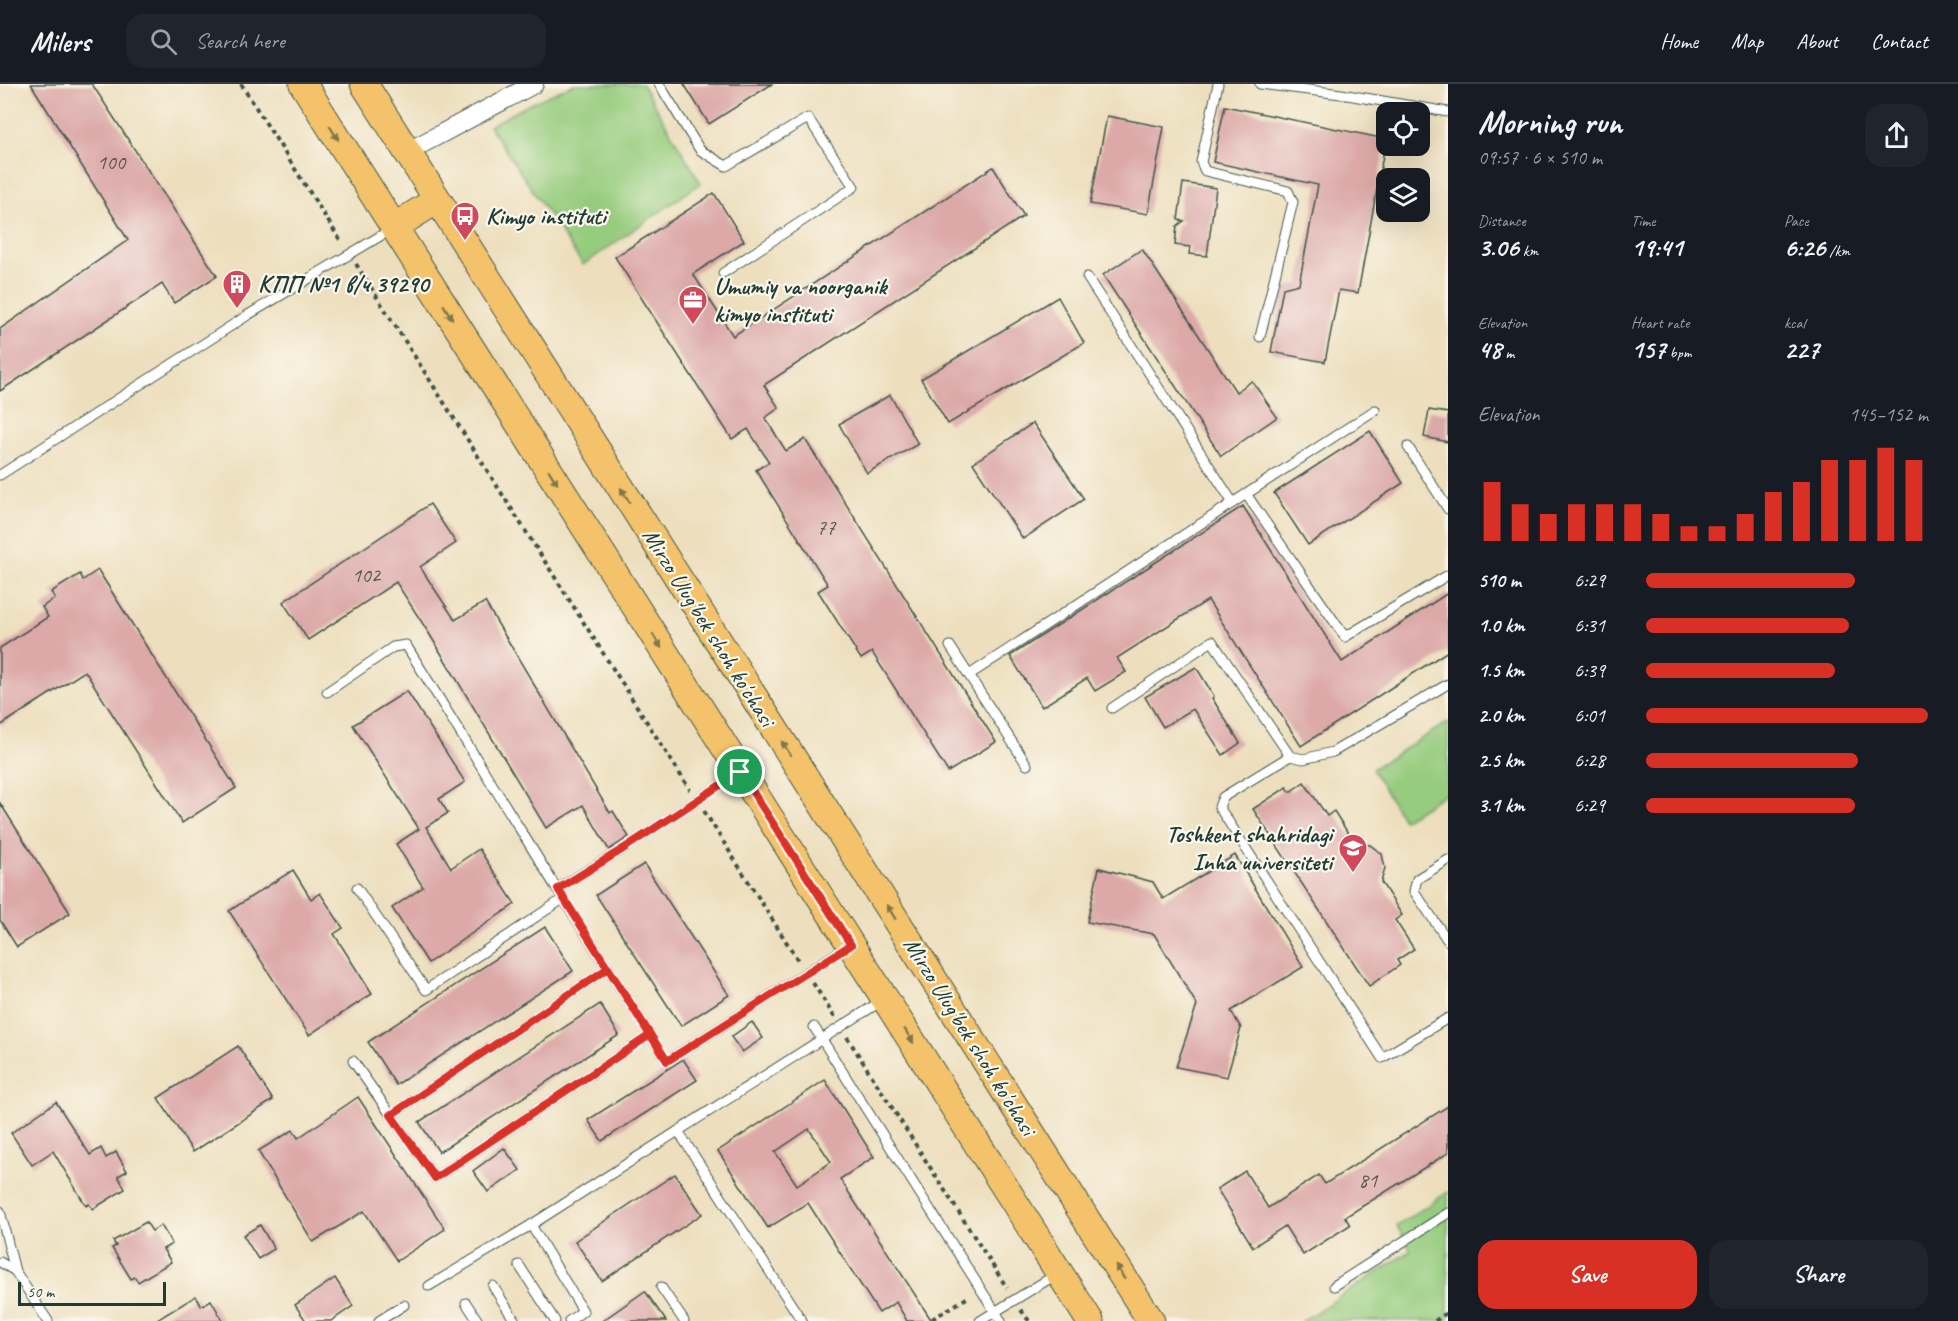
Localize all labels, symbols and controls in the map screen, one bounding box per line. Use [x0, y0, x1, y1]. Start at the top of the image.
search box [126, 14, 546, 68]
text: Milers [30, 24, 90, 59]
icon: search [147, 25, 180, 58]
text: Search here [195, 27, 285, 55]
text: Home [1660, 28, 1698, 54]
text: Map [1731, 28, 1763, 54]
text: About [1796, 28, 1838, 54]
text: Contact [1871, 28, 1928, 54]
text: Morning run [1478, 101, 1622, 143]
map controls [1376, 102, 1430, 222]
button: locate [1376, 102, 1430, 156]
button: share [1865, 104, 1928, 167]
one-way arrow [329, 125, 340, 141]
text: 09:57 · 6 × 510 m [1478, 145, 1602, 170]
house number: 100 [97, 149, 127, 175]
button: layers [1376, 168, 1430, 222]
bus stop icon: Kimyo instituti [449, 200, 481, 242]
place label: Kimyo instituti [486, 201, 609, 231]
text: Distance [1478, 211, 1526, 231]
text: Time [1631, 211, 1655, 231]
text: Pace [1784, 211, 1809, 231]
text: 3.06 [1478, 231, 1519, 264]
text: 19:41 [1631, 231, 1683, 264]
text: 6:26 [1784, 231, 1825, 264]
text: km [1519, 241, 1538, 261]
text: /km [1825, 241, 1850, 261]
building icon: КПП №1 в/ч 39290 [221, 268, 253, 310]
place label: КПП №1 в/ч 39290 [258, 269, 431, 299]
place label: Umumiy va noorganik kimyo instituti [714, 271, 889, 329]
office icon: Umumiy va noorganik kimyo instituti [677, 284, 709, 326]
one-way arrow [442, 304, 453, 320]
text: Elevation [1478, 313, 1527, 333]
text: Heart rate [1631, 313, 1689, 333]
text: kcal [1784, 313, 1805, 333]
text: 48 [1478, 333, 1501, 366]
text: 157 [1631, 333, 1666, 366]
text: 227 [1784, 333, 1819, 366]
text: m [1501, 343, 1514, 363]
text: bpm [1666, 343, 1691, 363]
text: Elevation [1478, 402, 1540, 427]
text: 145–152 m [1849, 402, 1928, 427]
one-way arrow [547, 469, 558, 485]
one-way arrow [620, 487, 631, 503]
house number: 77 [817, 514, 837, 540]
street label: Mirzo Ulug'bek shoh ko'chasi [636, 522, 784, 734]
house number: 102 [352, 562, 382, 588]
text: 510 m [1478, 568, 1521, 593]
text: 6:29 [1574, 568, 1605, 593]
text: 1.0 km [1478, 613, 1525, 638]
text: 6:31 [1574, 613, 1605, 638]
one-way arrow [652, 633, 663, 649]
text: 1.5 km [1478, 658, 1524, 683]
text: 6:39 [1574, 658, 1605, 683]
text: 2.0 km [1478, 703, 1525, 728]
text: 6:01 [1574, 703, 1605, 728]
one-way arrow [781, 740, 792, 756]
pin [714, 746, 765, 797]
text: 2.5 km [1478, 748, 1524, 773]
text: 6:28 [1574, 748, 1605, 773]
icon: arrive [723, 755, 756, 788]
text: 3.1 km [1478, 793, 1525, 818]
text: 6:29 [1574, 793, 1605, 818]
place label: Toshkent shahridagi Inha universiteti [1166, 819, 1335, 877]
school or university icon: Toshkent shahridagi Inha universiteti [1337, 832, 1369, 874]
one-way arrow [886, 904, 897, 921]
street label: Mirzo Ulug'bek shoh ko'chasi [897, 931, 1045, 1143]
one-way arrow [903, 1028, 914, 1044]
house number: 81 [1359, 1167, 1379, 1193]
button: Save [1478, 1240, 1697, 1309]
button: Share [1709, 1240, 1928, 1309]
one-way arrow [1115, 1264, 1126, 1280]
scale bar [18, 1279, 166, 1306]
text: 50 m [27, 1282, 54, 1302]

